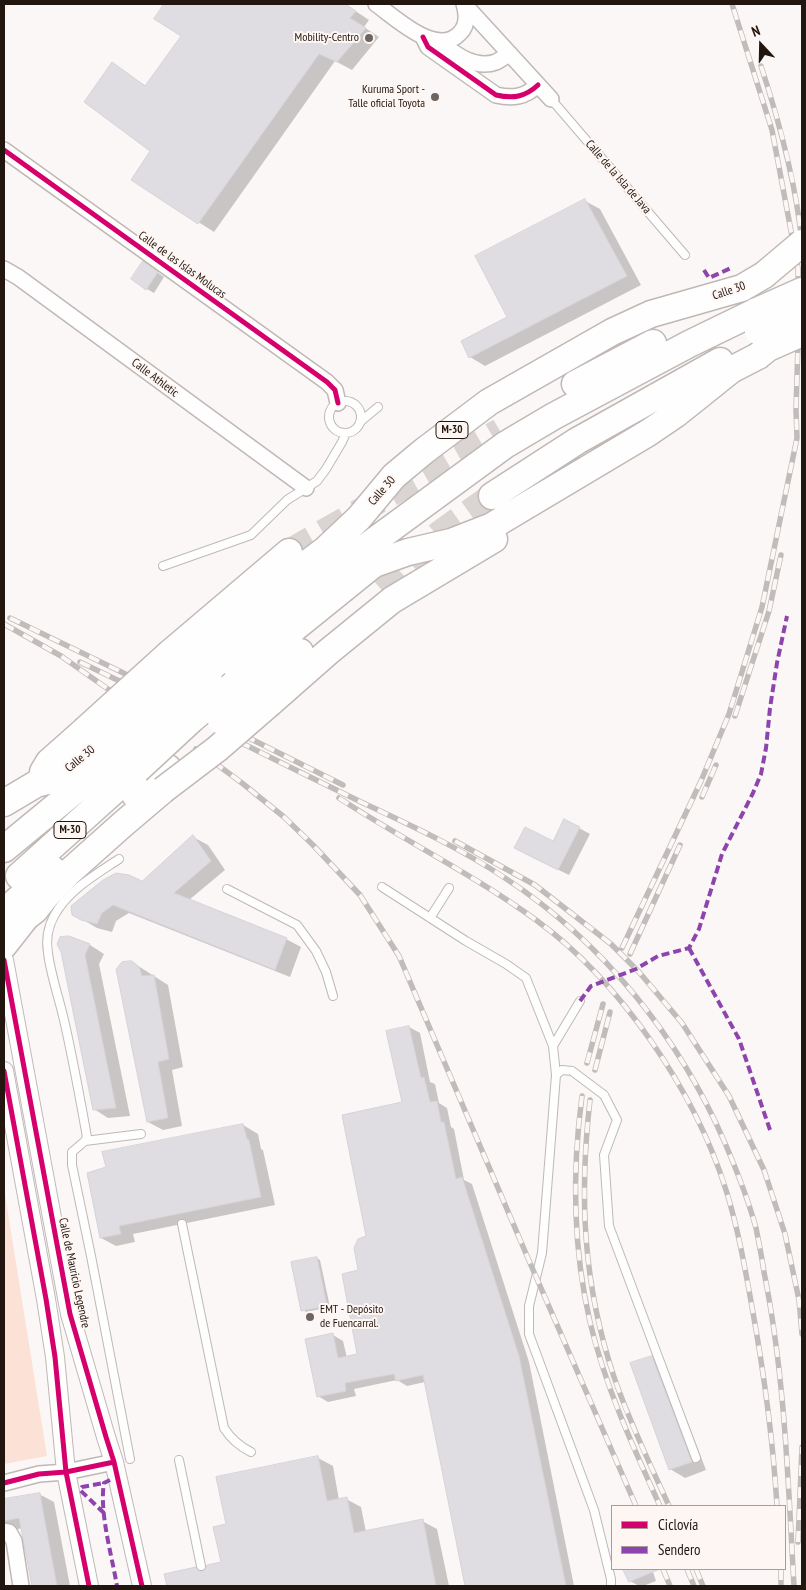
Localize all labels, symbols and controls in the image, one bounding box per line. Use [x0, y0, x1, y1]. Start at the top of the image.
north arrow [736, 20, 786, 70]
text: N [749, 21, 762, 41]
place label: Mobility-Centro [295, 31, 359, 45]
marker: Mobility-Centro [363, 32, 375, 44]
place label: Kuruma Sport - Talle oficial Toyota [348, 83, 425, 111]
marker: Kuruma Sport - Talle oficial Toyota [429, 91, 441, 103]
street label: Calle de la Isla de Java [582, 137, 654, 217]
street label: Calle de las Islas Molucas [135, 228, 229, 302]
street label: Calle 30 [711, 279, 747, 303]
street label: Calle Athletic [129, 356, 181, 400]
road number: M-30 [436, 422, 468, 438]
street label: Calle 30 [365, 473, 399, 509]
street label: Calle 30 [62, 743, 98, 775]
road number: M-30 [54, 822, 86, 838]
street label: Calle de Mauricio Legendre [55, 1217, 93, 1329]
place label: EMT - Depósito de Fuencarral. [320, 1303, 383, 1331]
marker: EMT - Depósito de Fuencarral. [304, 1311, 316, 1323]
legend [611, 1505, 786, 1570]
text: Ciclovía [658, 1515, 698, 1534]
text: Sendero [658, 1540, 700, 1559]

